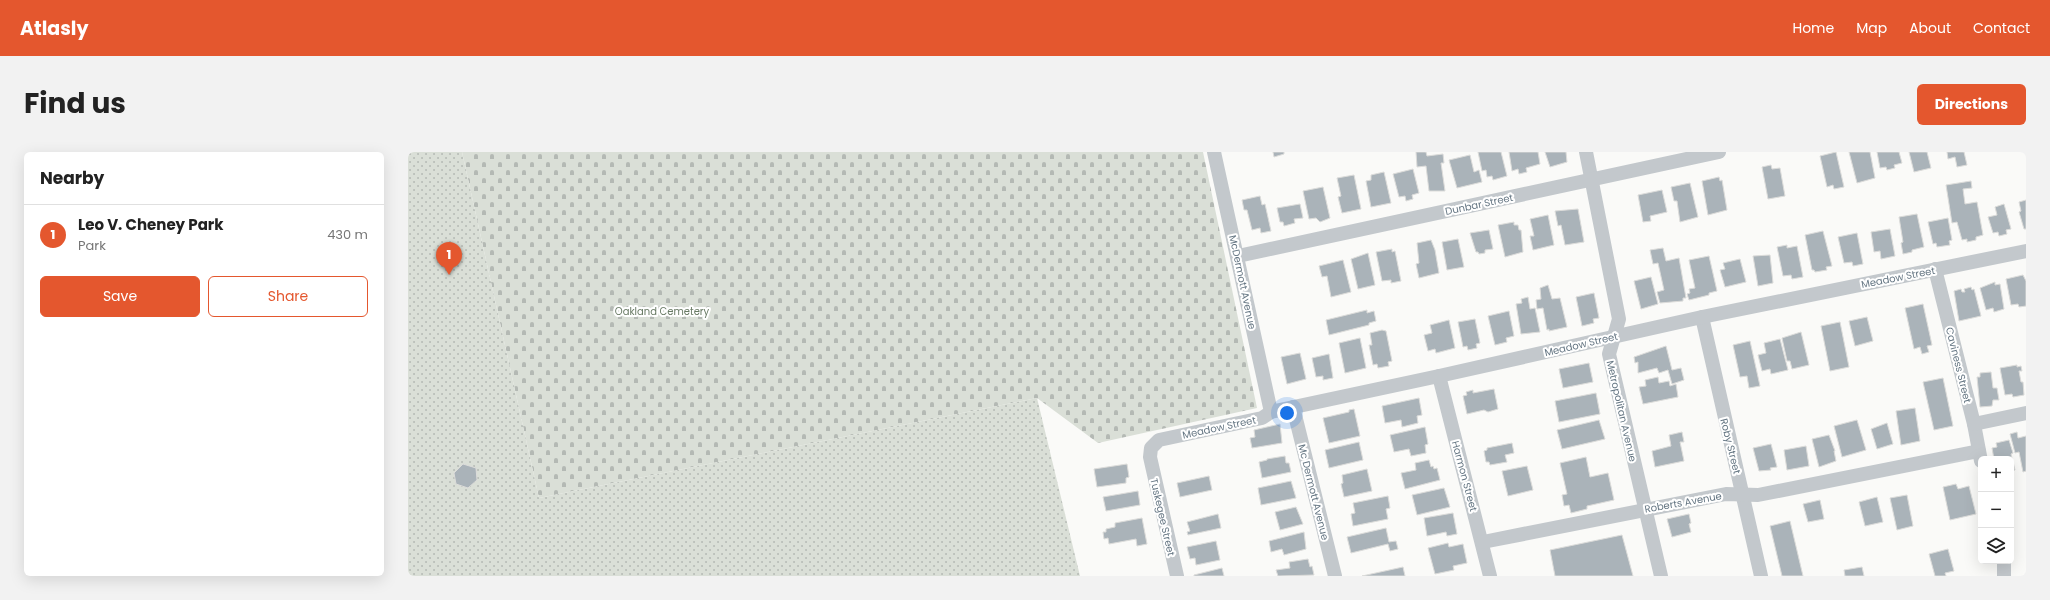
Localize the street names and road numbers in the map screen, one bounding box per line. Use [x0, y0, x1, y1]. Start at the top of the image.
street label: Dunbar Street [1444, 190, 1515, 219]
street label: McDermott Avenue [1225, 234, 1260, 331]
street label: Meadow Street [1860, 263, 1937, 292]
street label: Caviness Street [1942, 326, 1975, 405]
street label: Meadow Street [1543, 329, 1620, 360]
street label: Metropolitan Avenue [1603, 359, 1640, 463]
street label: Meadow Street [1181, 412, 1258, 443]
street label: Roby Street [1716, 417, 1745, 476]
street label: Harmon Street [1448, 439, 1481, 513]
street label: Mc Dermott Avenue [1294, 442, 1333, 542]
street label: Tuskegee Street [1146, 477, 1179, 558]
street label: Roberts Avenue [1643, 488, 1723, 517]

